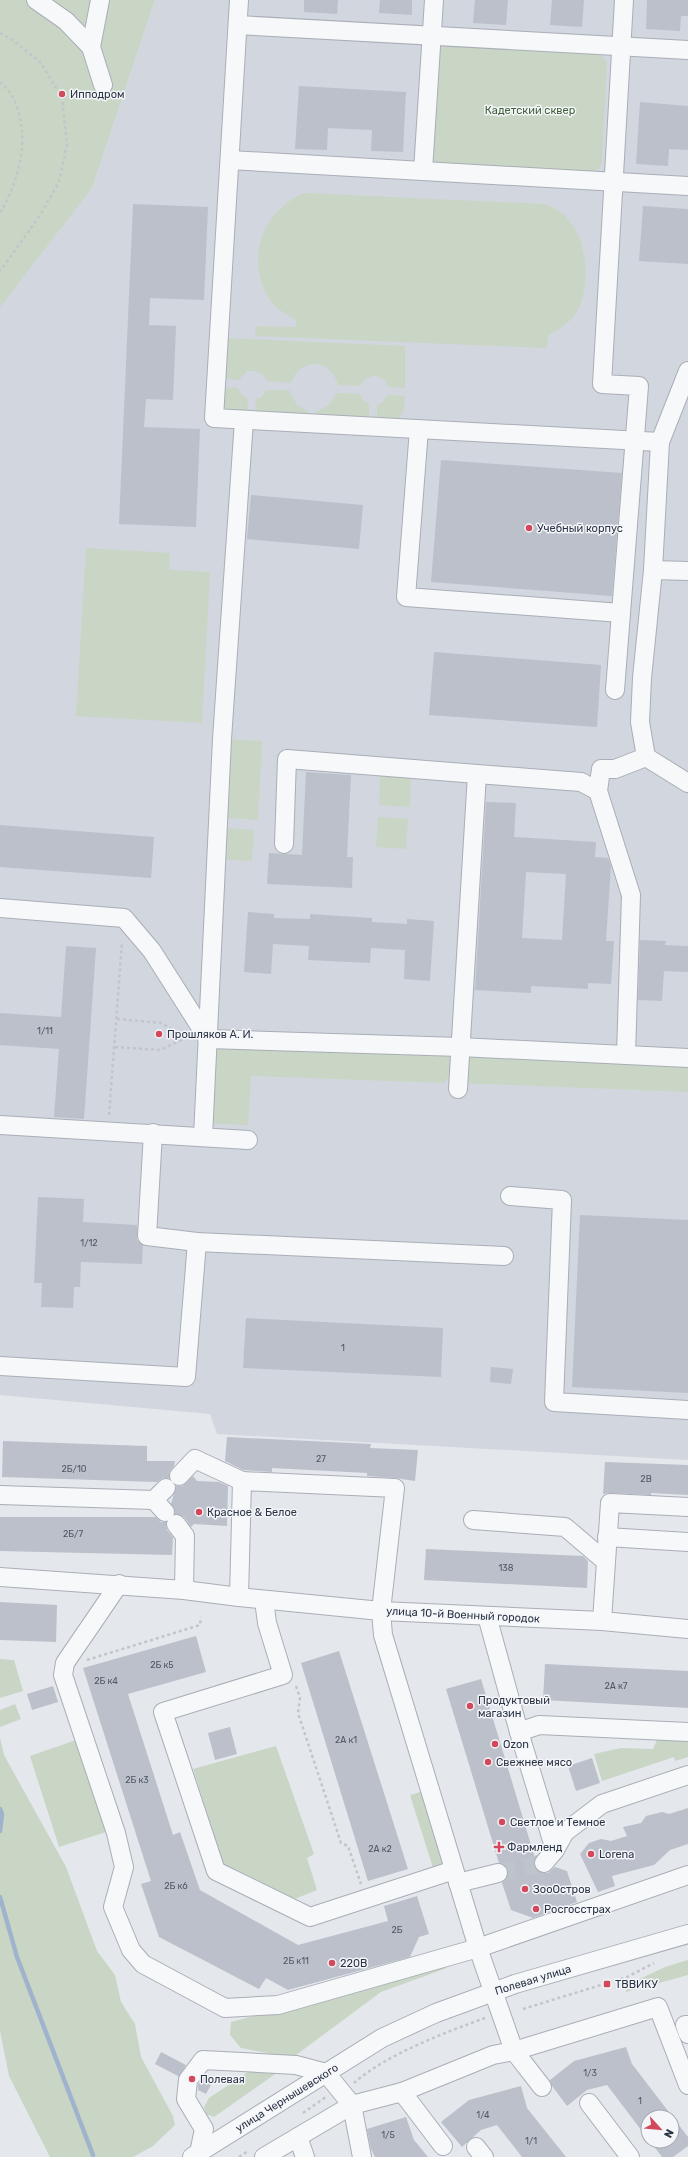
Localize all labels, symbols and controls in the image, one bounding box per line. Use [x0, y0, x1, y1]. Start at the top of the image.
place label: Ипподром [70, 88, 124, 101]
marker: Ипподром [57, 89, 67, 99]
park label: Кадетский сквер [485, 104, 575, 117]
place label: Учебный корпус [537, 522, 623, 535]
marker: Учебный корпус [524, 523, 534, 533]
house number: 1/11 [37, 1026, 53, 1036]
place label: Прошляков А. И. [167, 1028, 253, 1041]
marker: Прошляков А. И. [154, 1029, 164, 1039]
house number: 1/12 [80, 1238, 98, 1248]
house number: 1 [341, 1343, 345, 1353]
house number: 27 [316, 1454, 326, 1464]
house number: 2Б/10 [62, 1464, 87, 1474]
house number: 2В [640, 1474, 652, 1484]
place label: Красное & Белое [207, 1506, 297, 1519]
marker: Красное & Белое [194, 1507, 204, 1517]
house number: 2Б/7 [63, 1529, 83, 1539]
house number: 138 [499, 1563, 514, 1573]
street label: улица 10-й Военный городок [386, 1604, 540, 1626]
house number: 2Б к5 [150, 1660, 174, 1670]
house number: 2Б к4 [94, 1676, 118, 1686]
house number: 2А к7 [605, 1681, 628, 1691]
place label: Продуктовый магазин [478, 1694, 550, 1720]
marker: Продуктовый магазин [465, 1701, 475, 1711]
house number: 2А к1 [335, 1735, 357, 1745]
place label: Ozon [503, 1738, 529, 1751]
marker: Ozon [490, 1739, 500, 1749]
place label: Свежнее мясо [496, 1756, 572, 1769]
marker: Свежнее мясо [483, 1757, 493, 1767]
house number: 2Б к3 [125, 1775, 149, 1785]
place label: Светлое и Темное [510, 1816, 605, 1829]
marker: Светлое и Темное [497, 1817, 507, 1827]
place label: Фармленд [507, 1841, 563, 1854]
marker: Фармленд [494, 1842, 504, 1852]
house number: 2А к2 [368, 1844, 392, 1854]
place label: Lorena [599, 1848, 634, 1861]
marker: Lorena [586, 1849, 596, 1859]
house number: 2Б к6 [164, 1881, 188, 1891]
place label: ЗооОстров [533, 1883, 591, 1896]
marker: ЗооОстров [520, 1884, 530, 1894]
place label: Росгосстрах [544, 1903, 611, 1916]
marker: Росгосстрах [531, 1904, 541, 1914]
house number: 2Б [391, 1925, 403, 1935]
house number: 2Б к11 [283, 1956, 309, 1966]
place label: 220В [340, 1957, 367, 1970]
marker: 220В [327, 1958, 337, 1968]
street label: Полевая улица [493, 1962, 573, 1998]
place label: ТВВИКУ [615, 1978, 658, 1991]
marker: ТВВИКУ [602, 1979, 612, 1989]
street label: улица Чернышевского [233, 2061, 341, 2135]
house number: 1/3 [583, 2068, 597, 2078]
place label: Полевая [200, 2073, 245, 2086]
marker: Полевая [187, 2074, 197, 2084]
house number: 1 [638, 2096, 642, 2106]
north arrow [640, 2109, 680, 2149]
house number: 1/4 [476, 2110, 490, 2120]
text: N [661, 2127, 676, 2140]
house number: 1/5 [381, 2130, 395, 2140]
house number: 1/1 [525, 2136, 537, 2146]

